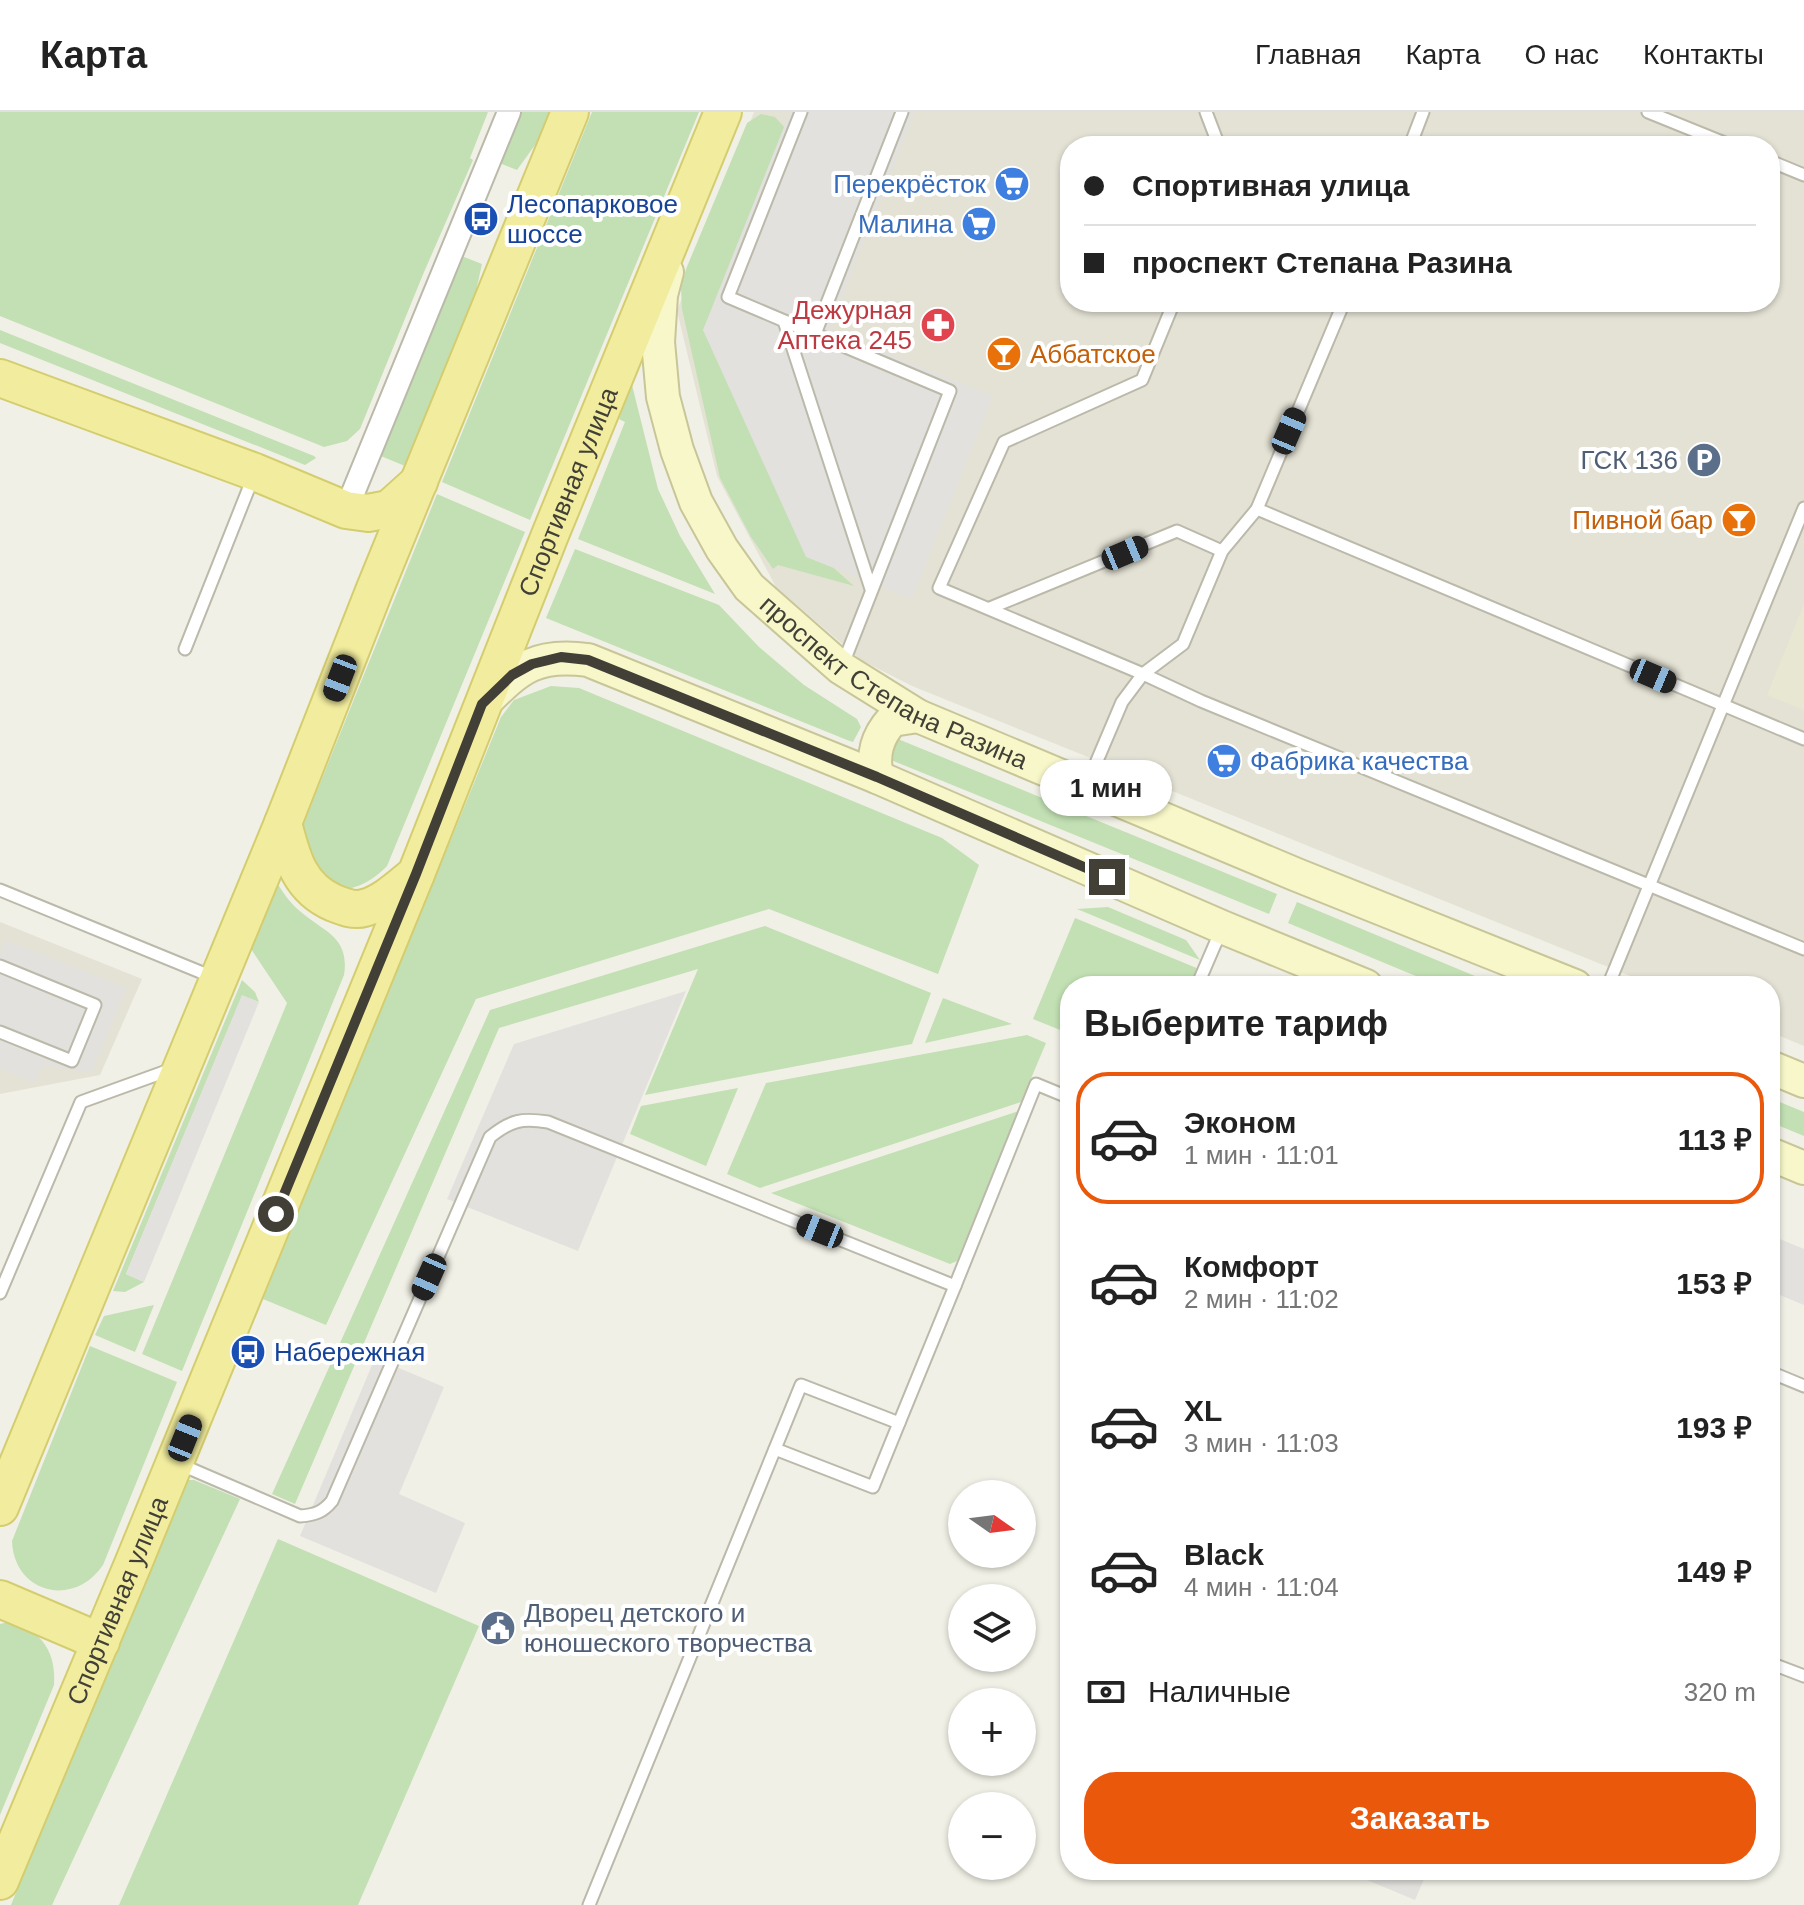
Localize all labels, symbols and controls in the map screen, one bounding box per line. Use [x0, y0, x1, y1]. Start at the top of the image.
text: Карта [40, 34, 147, 76]
text: Главная [1255, 39, 1362, 70]
text: Карта [1406, 39, 1480, 70]
text: О нас [1524, 39, 1599, 70]
text: Контакты [1643, 39, 1764, 70]
supermarket icon: Перекрёсток [993, 165, 1031, 203]
place label: Перекрёсток [833, 169, 987, 199]
text: Спортивная улица [1132, 169, 1410, 202]
place label: Лесопарковое шоссе [507, 189, 678, 249]
bus stop icon: Лесопарковое шоссе [462, 200, 500, 238]
supermarket icon: Малина [960, 205, 998, 243]
place label: Малина [858, 209, 954, 239]
text: проспект Степана Разина [1132, 246, 1512, 279]
place label: Дежурная Аптека 245 [777, 295, 912, 355]
pharmacy icon: Дежурная Аптека 245 [919, 306, 957, 344]
bar icon: Аббатское [985, 335, 1023, 373]
place label: Аббатское [1030, 339, 1156, 369]
street label: Спортивная улица [512, 382, 624, 601]
car [1269, 404, 1309, 458]
parking icon: ГСК 136 [1685, 441, 1723, 479]
place label: ГСК 136 [1581, 445, 1678, 475]
bar icon: Пивной бар [1720, 501, 1758, 539]
place label: Пивной бар [1572, 505, 1713, 535]
car [1098, 533, 1152, 573]
street label: проспект Степана Разина [754, 589, 1033, 776]
car [320, 651, 360, 705]
car [1626, 656, 1680, 696]
supermarket icon: Фабрика качества [1205, 742, 1243, 780]
place label: Фабрика качества [1250, 746, 1469, 776]
callout: 1 мин [1041, 761, 1173, 817]
text: 1 мин [1070, 773, 1142, 803]
route end [1089, 859, 1125, 895]
text: Выберите тариф [1084, 1003, 1388, 1044]
icon: car [1088, 1102, 1160, 1174]
text: Эконом [1184, 1106, 1297, 1139]
text: 113 ₽ [1678, 1123, 1752, 1156]
text: 1 мин · 11:01 [1184, 1140, 1339, 1170]
route start [258, 1196, 294, 1232]
car [793, 1211, 847, 1251]
icon: car [1088, 1246, 1160, 1318]
car [408, 1250, 450, 1304]
text: Комфорт [1184, 1250, 1319, 1283]
text: 153 ₽ [1676, 1267, 1752, 1300]
text: 2 мин · 11:02 [1184, 1284, 1339, 1314]
bus stop icon: Набережная [229, 1333, 267, 1371]
place label: Набережная [274, 1337, 425, 1367]
icon: car [1088, 1390, 1160, 1462]
text: XL [1184, 1394, 1222, 1427]
car [165, 1411, 205, 1465]
text: 193 ₽ [1676, 1411, 1752, 1444]
text: 3 мин · 11:03 [1184, 1428, 1339, 1458]
north arrow [948, 1480, 1036, 1568]
map controls [948, 1480, 1036, 1880]
street label: Спортивная улица [61, 1491, 174, 1709]
icon: car [1088, 1534, 1160, 1606]
text: Black [1184, 1538, 1264, 1571]
text: 149 ₽ [1676, 1555, 1752, 1588]
text: 4 мин · 11:04 [1184, 1572, 1339, 1602]
button: layers [948, 1584, 1036, 1672]
place label: Дворец детского и юношеского творчества [524, 1598, 813, 1658]
public building icon: Дворец детского и юношеского творчества [479, 1609, 517, 1647]
icon: cash [1084, 1670, 1128, 1714]
text: Наличные [1148, 1675, 1291, 1708]
text: 320 m [1684, 1677, 1756, 1707]
button: + [948, 1688, 1036, 1776]
button: Заказать [1084, 1772, 1756, 1864]
button: − [948, 1792, 1036, 1880]

